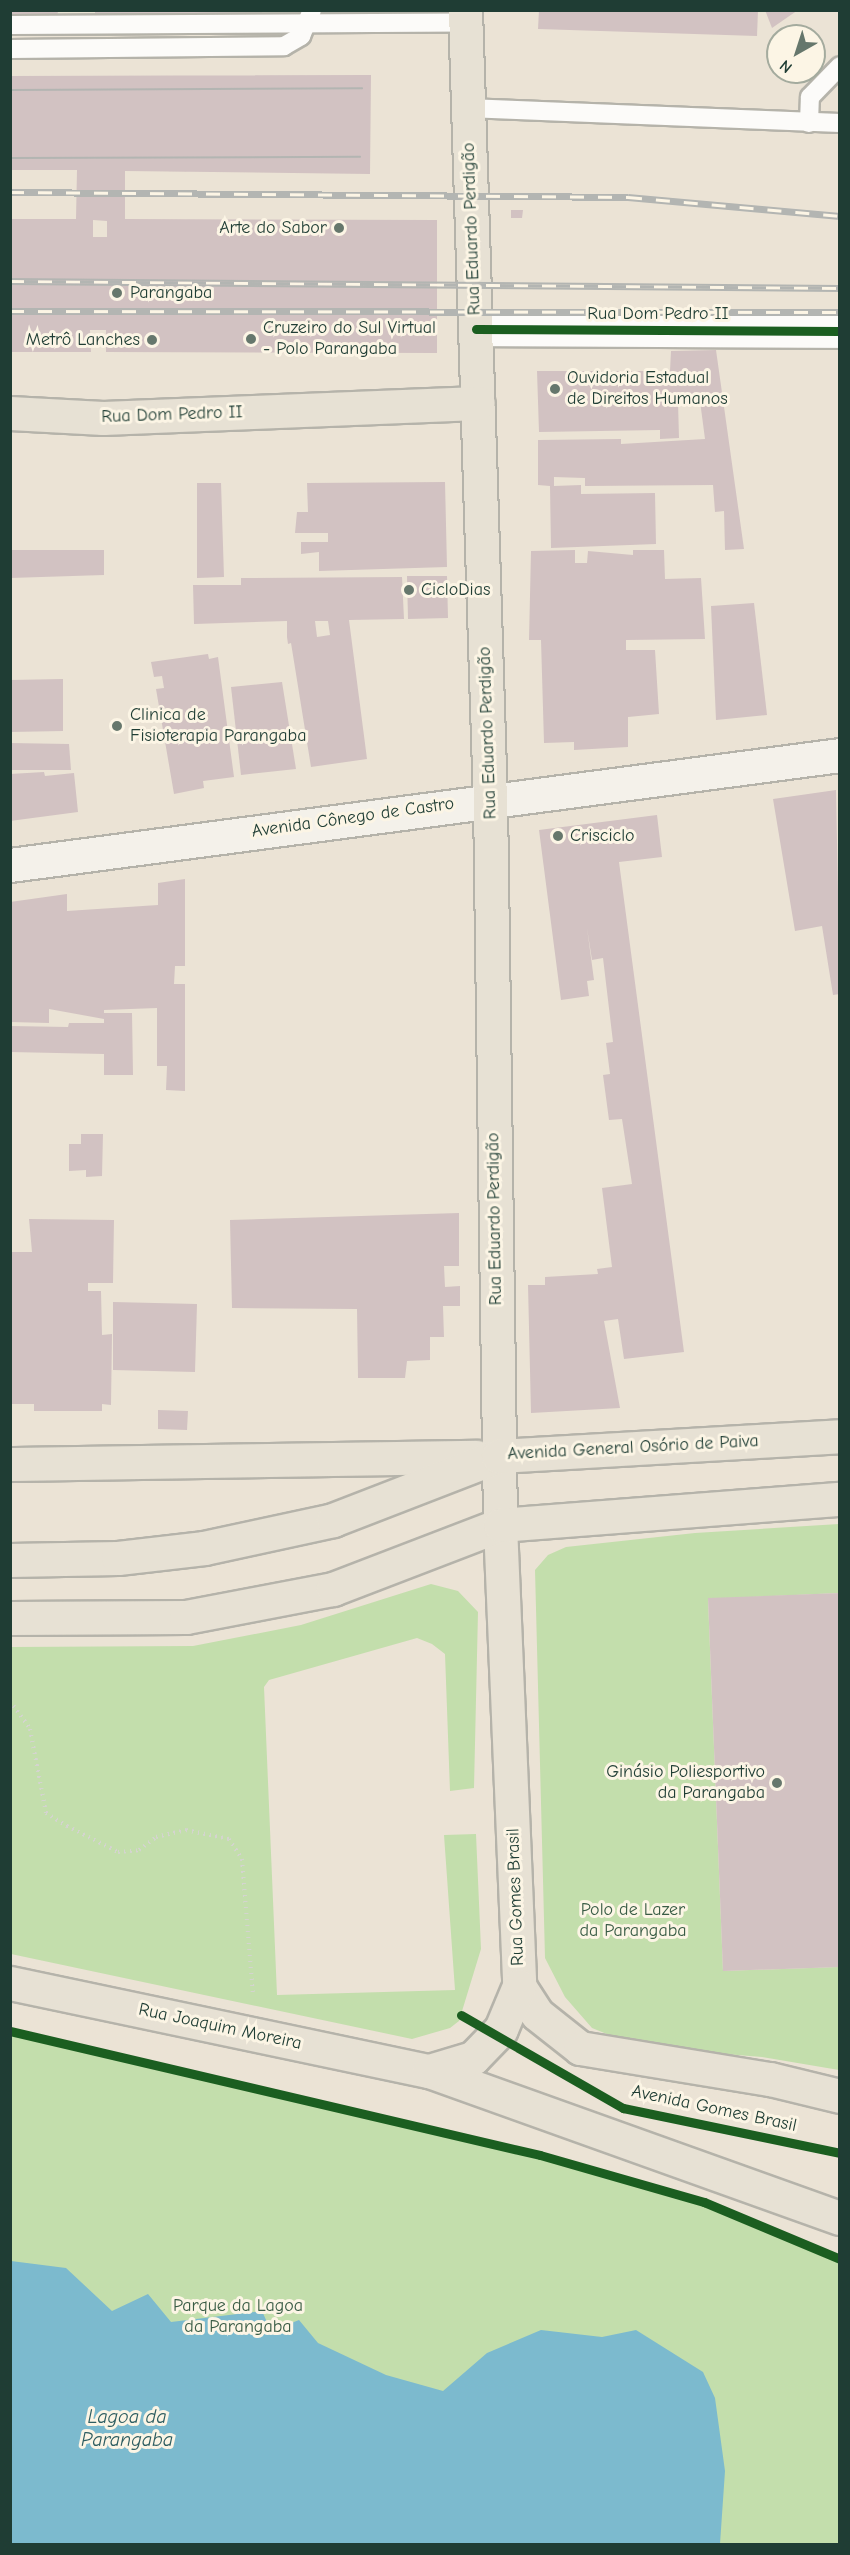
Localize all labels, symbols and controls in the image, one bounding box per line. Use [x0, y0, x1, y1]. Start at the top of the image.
north arrow [766, 24, 826, 84]
text: N [776, 56, 796, 77]
street label: Rua Eduardo Perdigão [458, 142, 486, 316]
place label: Arte do Sabor [219, 217, 327, 239]
marker: Arte do Sabor [332, 221, 346, 235]
place label: Parangaba [130, 282, 212, 304]
marker: Parangaba [108, 284, 126, 302]
street label: Rua Dom Pedro II [587, 303, 729, 325]
place label: Cruzeiro do Sul Virtual - Polo Parangaba [263, 318, 436, 360]
place label: Metrô Lanches [26, 329, 140, 351]
marker: Cruzeiro do Sul Virtual - Polo Parangaba [244, 332, 258, 346]
marker: Metrô Lanches [145, 333, 159, 347]
place label: Ouvidoria Estadual de Direitos Humanos [567, 368, 728, 410]
marker: Ouvidoria Estadual de Direitos Humanos [548, 382, 562, 396]
street label: Rua Dom Pedro II [101, 402, 243, 428]
place label: CicloDias [421, 579, 490, 601]
marker: CicloDias [402, 583, 416, 597]
street label: Rua Eduardo Perdigão [474, 646, 502, 820]
place label: Clinica de Fisioterapia Parangaba [130, 705, 306, 748]
marker: Clinica de Fisioterapia Parangaba [108, 717, 126, 735]
street label: Avenida Cônego de Castro [250, 793, 456, 843]
place label: Crisciclo [570, 825, 635, 847]
marker: Crisciclo [551, 829, 565, 843]
street label: Rua Eduardo Perdigão [483, 1132, 507, 1306]
street label: Avenida General Osório de Paiva [507, 1431, 759, 1465]
place label: Ginásio Poliesportivo da Parangaba [606, 1762, 765, 1804]
marker: Ginásio Poliesportivo da Parangaba [770, 1776, 784, 1790]
street label: Rua Gomes Brasil [503, 1828, 529, 1966]
park label: Polo de Lazer da Parangaba [579, 1900, 687, 1942]
street label: Rua Joaquim Moreira [136, 1999, 304, 2055]
street label: Avenida Gomes Brasil [630, 2081, 798, 2137]
park label: Parque da Lagoa da Parangaba [173, 2296, 303, 2338]
water label: Lagoa da Parangaba [81, 2405, 173, 2452]

